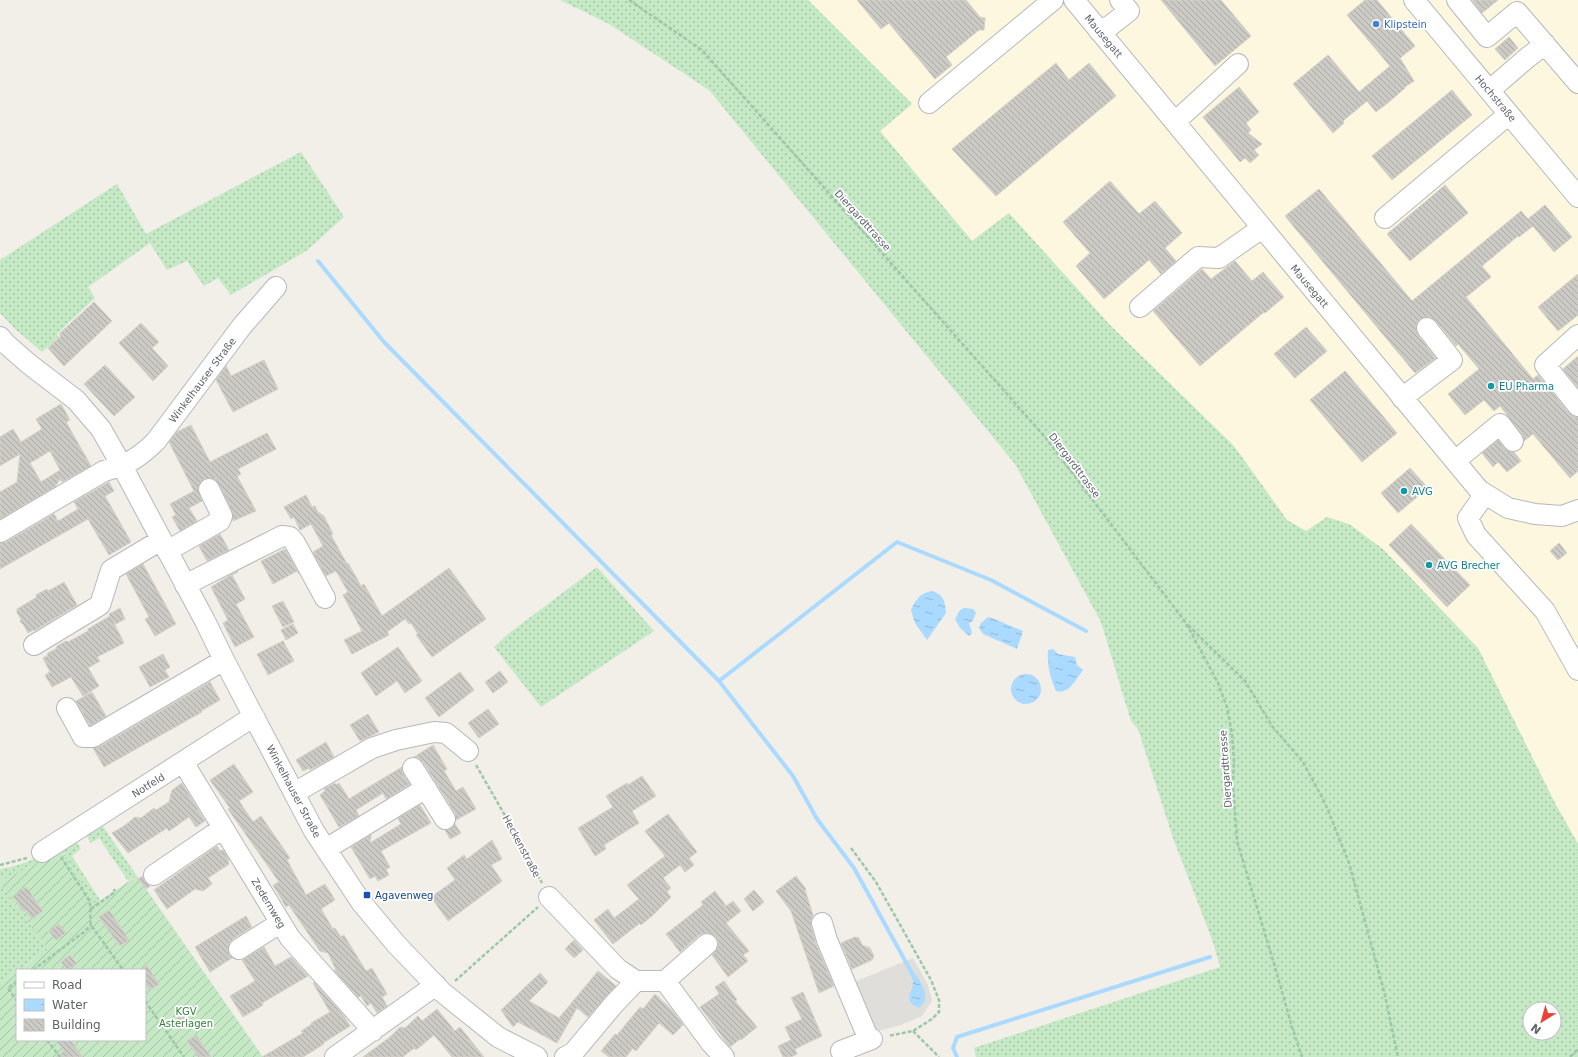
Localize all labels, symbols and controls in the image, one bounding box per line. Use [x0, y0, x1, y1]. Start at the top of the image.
street label: Mausegatt [1082, 13, 1125, 60]
marker: Klipstein [1371, 19, 1381, 29]
place label: Klipstein [1384, 19, 1427, 30]
street label: Hochstraße [1473, 73, 1518, 124]
street label: Diergardttrasse [832, 188, 893, 253]
street label: Mausegatt [1288, 263, 1331, 310]
street label: Winkelhauser Straße [167, 336, 238, 425]
marker: EU Pharma [1486, 381, 1496, 391]
place label: EU Pharma [1499, 381, 1554, 392]
street label: Diergardttrasse [1047, 431, 1102, 500]
marker: AVG [1399, 486, 1409, 496]
place label: AVG [1412, 486, 1433, 497]
marker: AVG Brecher [1424, 560, 1434, 570]
place label: AVG Brecher [1437, 560, 1501, 571]
street label: Diergardttrasse [1217, 730, 1234, 808]
street label: Winkelhauser Straße [264, 743, 323, 840]
street label: Notfeld [130, 771, 167, 800]
street label: Heckenstraße [501, 813, 543, 879]
street label: Zedernweg [249, 876, 288, 930]
marker: Agavenweg [362, 890, 372, 900]
place label: Agavenweg [375, 890, 433, 901]
legend [16, 969, 146, 1041]
text: Road [52, 978, 82, 992]
text: Water [52, 998, 88, 1012]
north arrow [1522, 1001, 1562, 1041]
park label: KGV Asterlagen [159, 1006, 213, 1029]
text: Building [52, 1018, 101, 1032]
text: N [1529, 1021, 1544, 1037]

